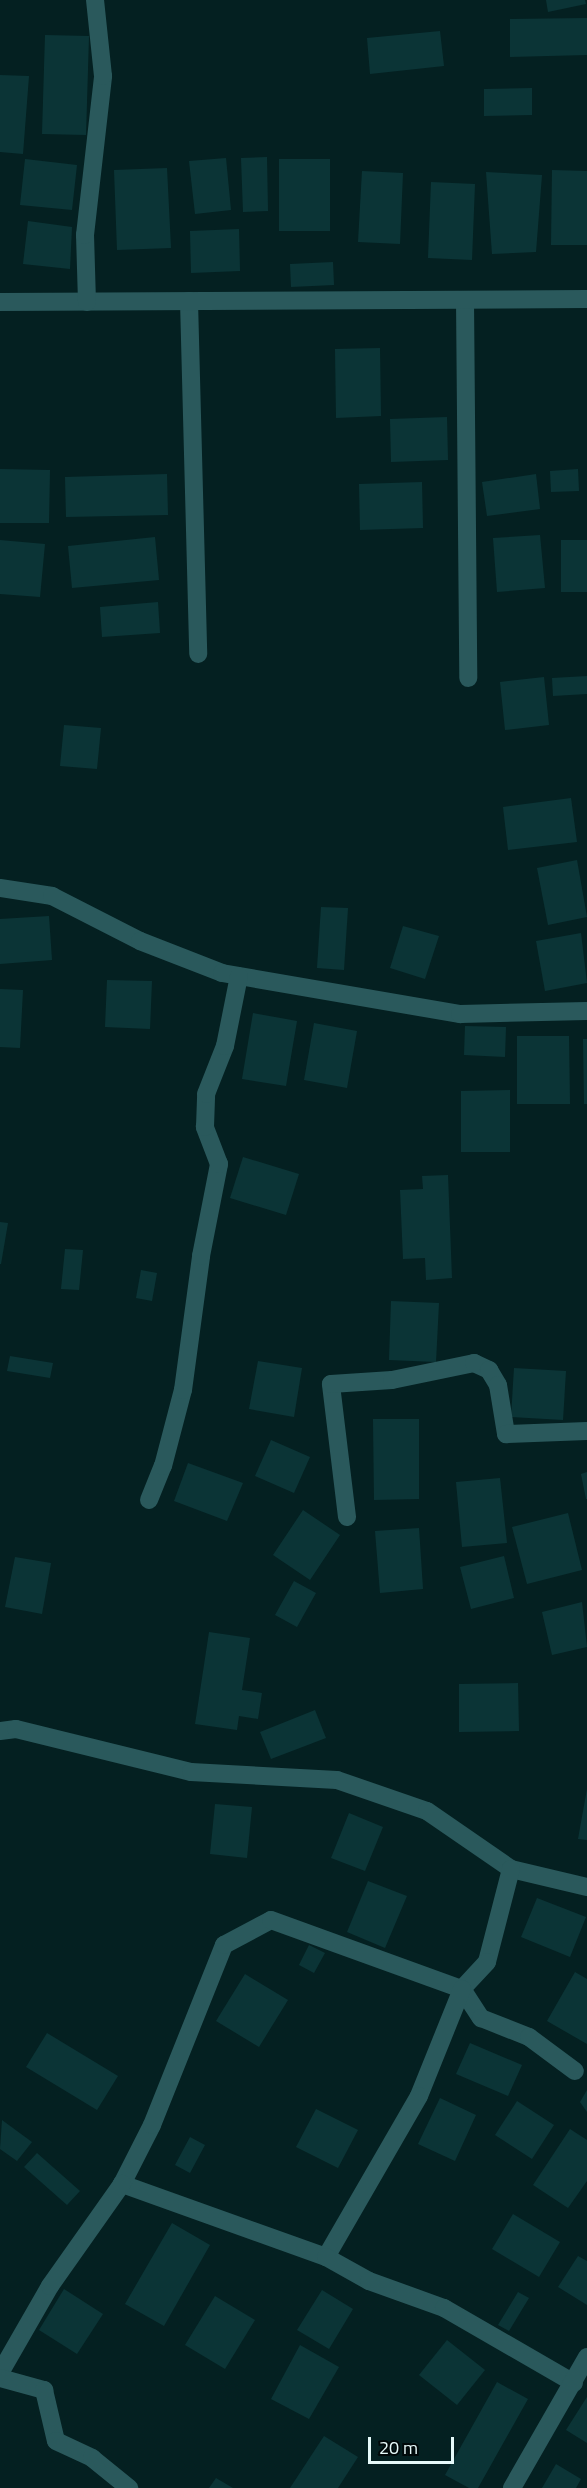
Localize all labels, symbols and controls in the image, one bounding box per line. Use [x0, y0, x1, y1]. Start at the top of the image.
scale bar [371, 2425, 456, 2463]
text: 20 m [379, 2434, 418, 2461]

